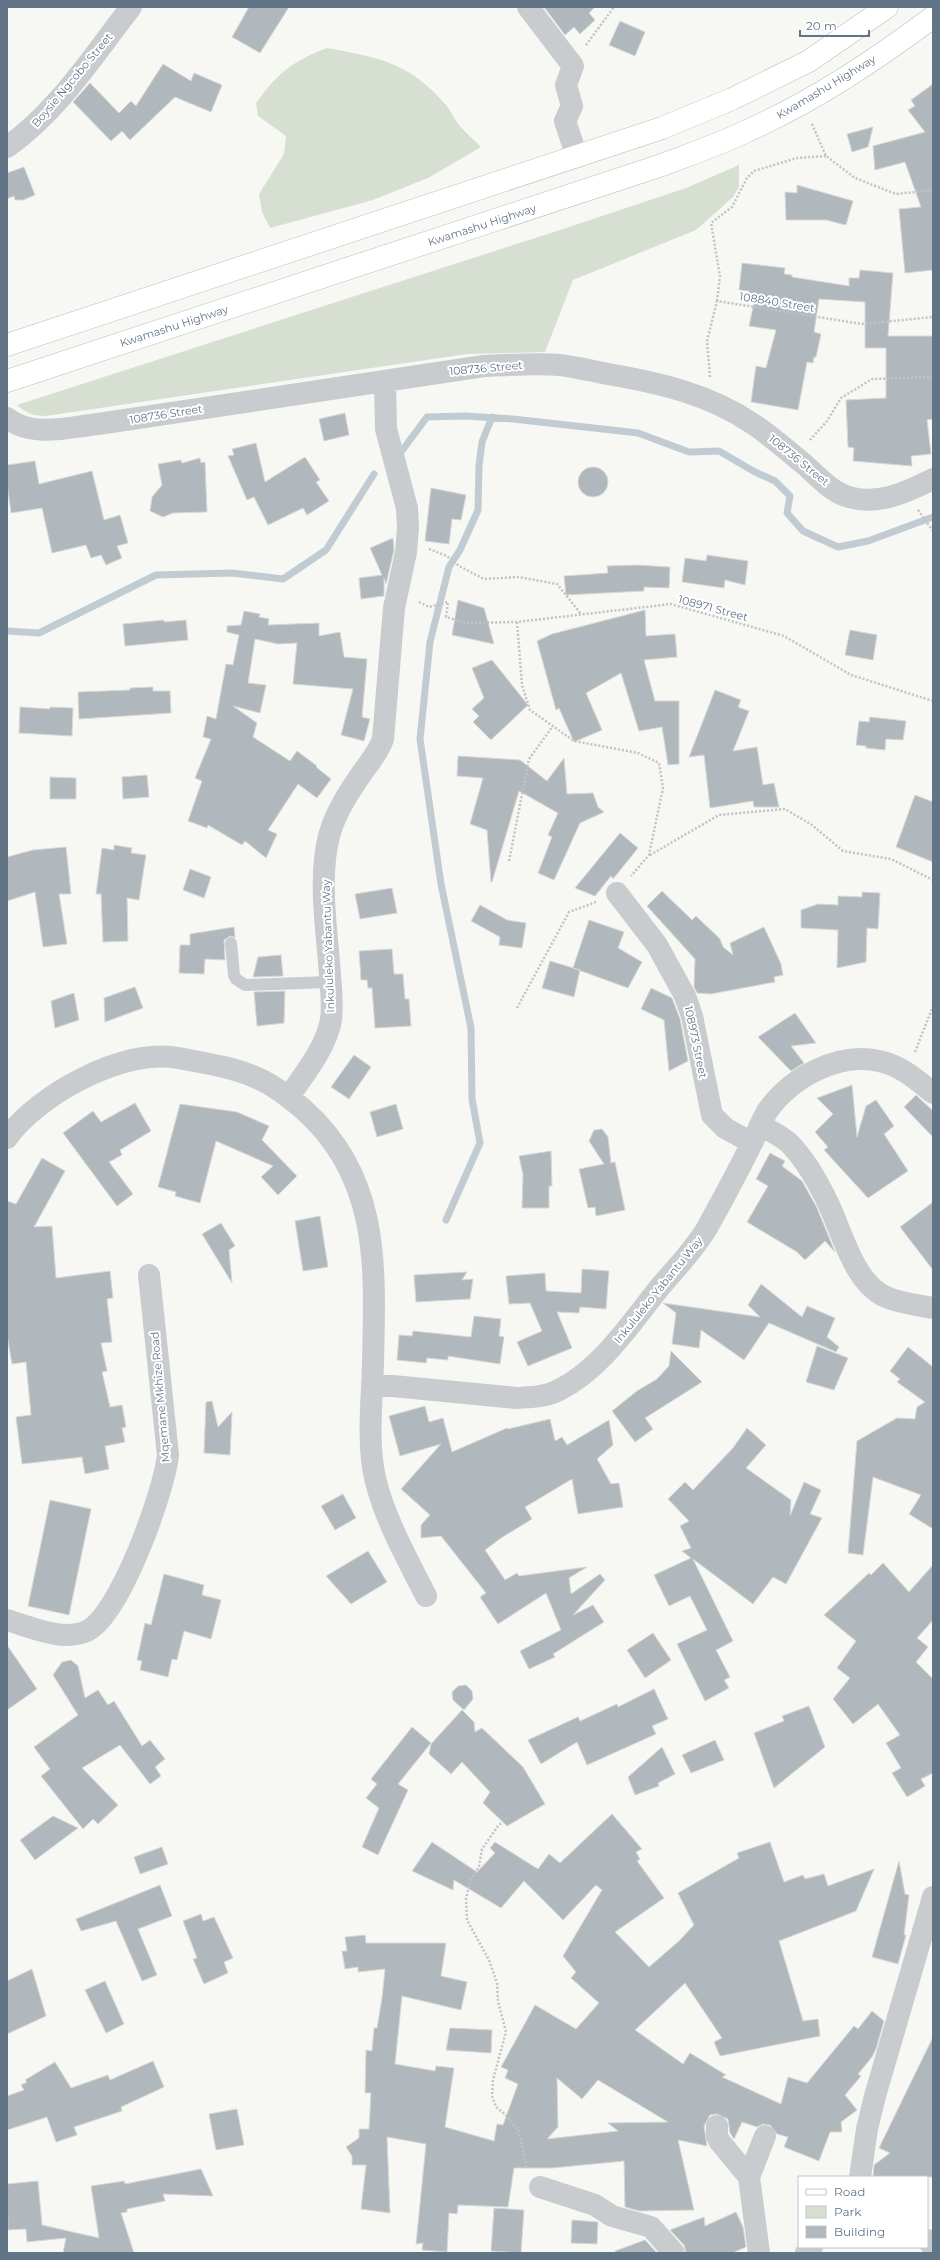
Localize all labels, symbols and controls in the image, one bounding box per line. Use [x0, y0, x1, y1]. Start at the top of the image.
scale bar [800, 12, 869, 38]
text: 20 m [806, 18, 837, 33]
street label: Boysie Ngcobo Street [28, 30, 116, 130]
street label: Kwamashu Highway [774, 52, 878, 122]
street label: Kwamashu Highway [426, 201, 538, 249]
street label: 108840 Street [738, 289, 816, 315]
street label: Kwamashu Highway [118, 302, 230, 350]
street label: 108736 Street [449, 358, 524, 378]
street label: 108736 Street [129, 401, 204, 427]
street label: 108736 Street [766, 431, 832, 489]
street label: 108971 Street [677, 592, 750, 624]
street label: Inkululeko Yabantu Way [319, 879, 337, 1013]
street label: 108973 Street [682, 1005, 711, 1080]
street label: Inkululeko Yabantu Way [611, 1234, 705, 1346]
street label: Mqemane Mkhize Road [147, 1331, 173, 1463]
legend [798, 2176, 928, 2248]
text: Road [834, 2184, 865, 2199]
text: Park [834, 2204, 862, 2219]
text: Building [834, 2224, 885, 2239]

